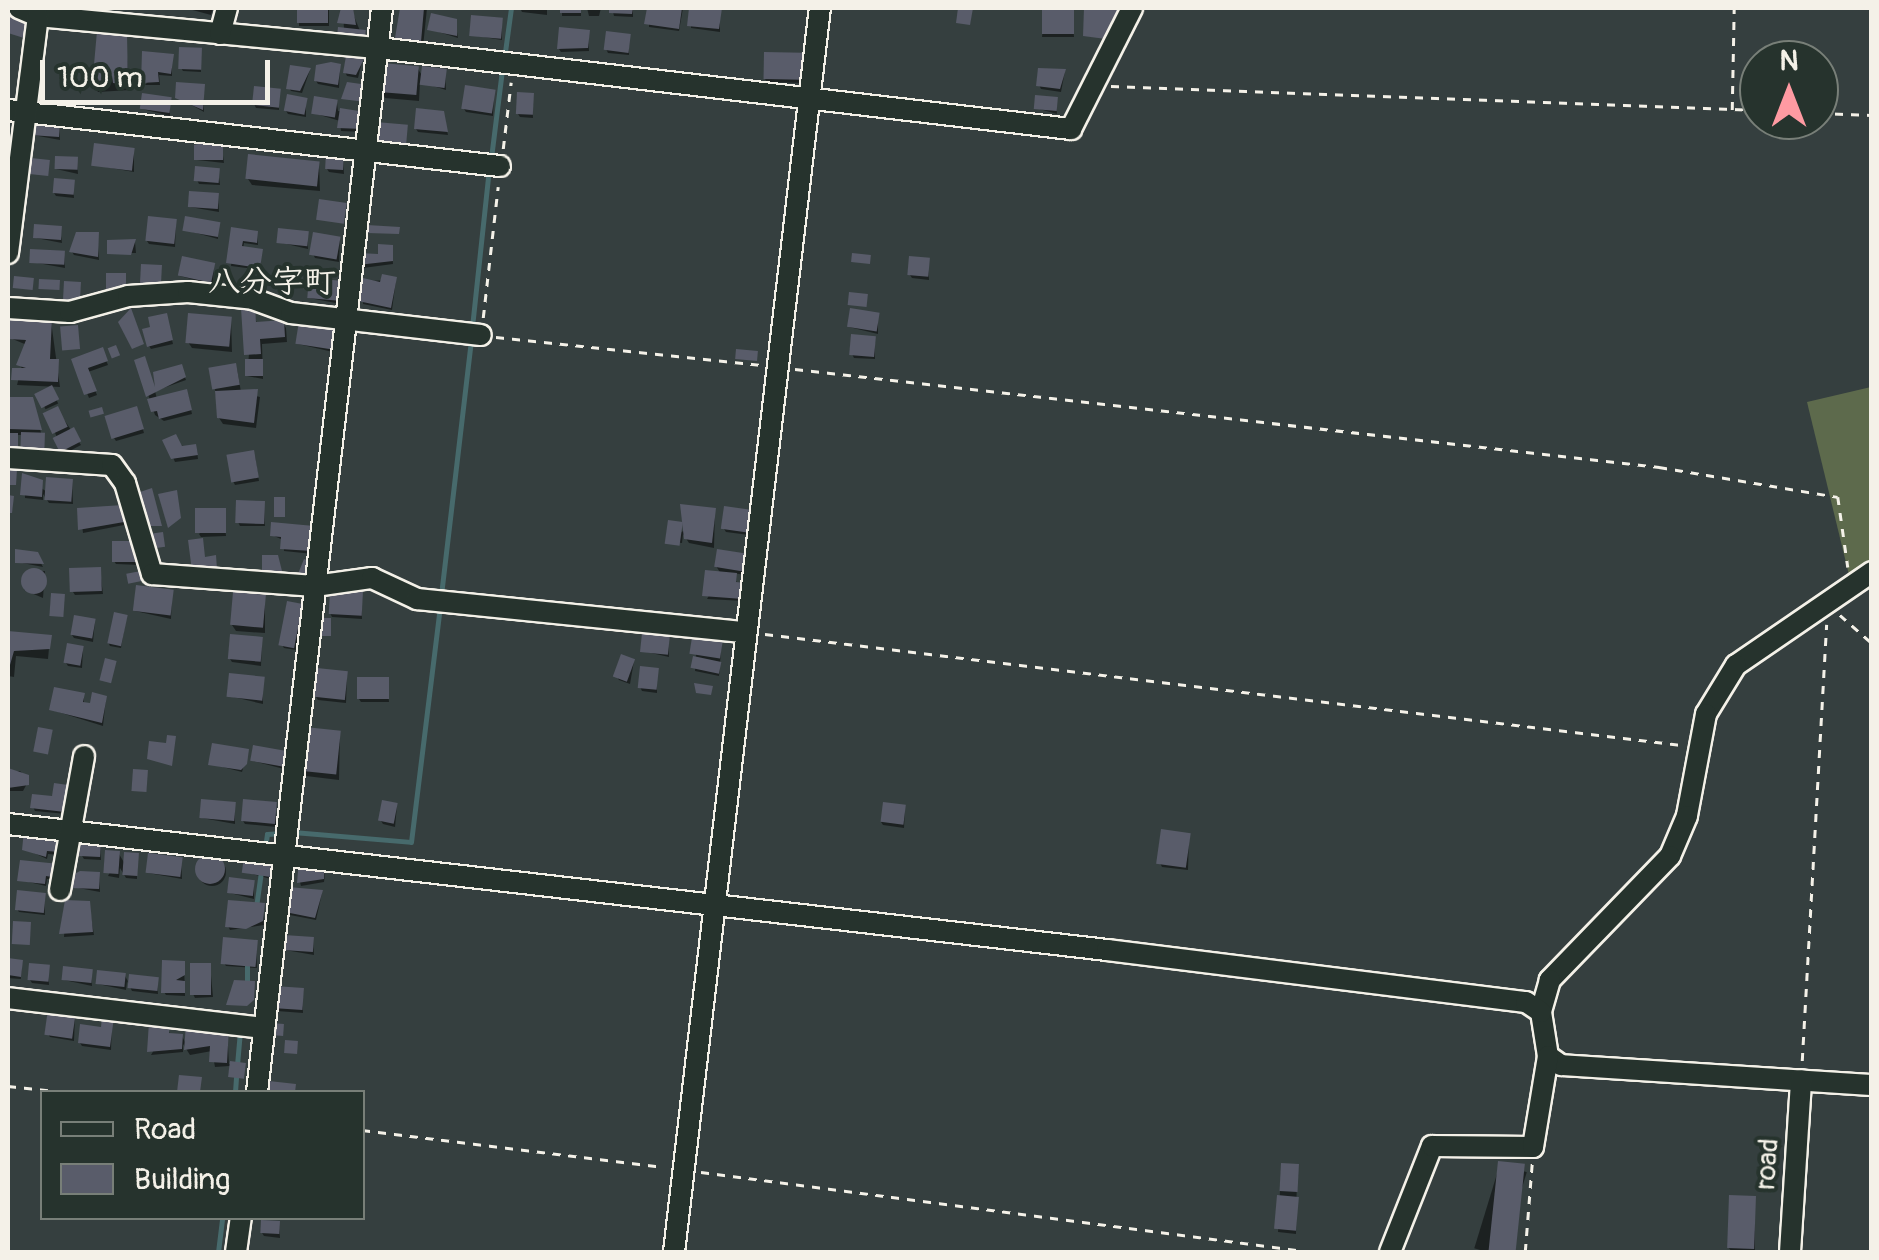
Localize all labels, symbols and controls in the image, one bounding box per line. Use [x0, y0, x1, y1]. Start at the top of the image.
scale bar [45, 40, 275, 102]
north arrow [1739, 40, 1839, 140]
text: N [1780, 44, 1798, 79]
text: 100 m [57, 59, 143, 96]
district label: 八分字町 [208, 263, 336, 301]
legend [40, 1090, 365, 1220]
text: Road [134, 1111, 196, 1148]
street label: road [1749, 1137, 1787, 1191]
text: Building [134, 1161, 230, 1198]

